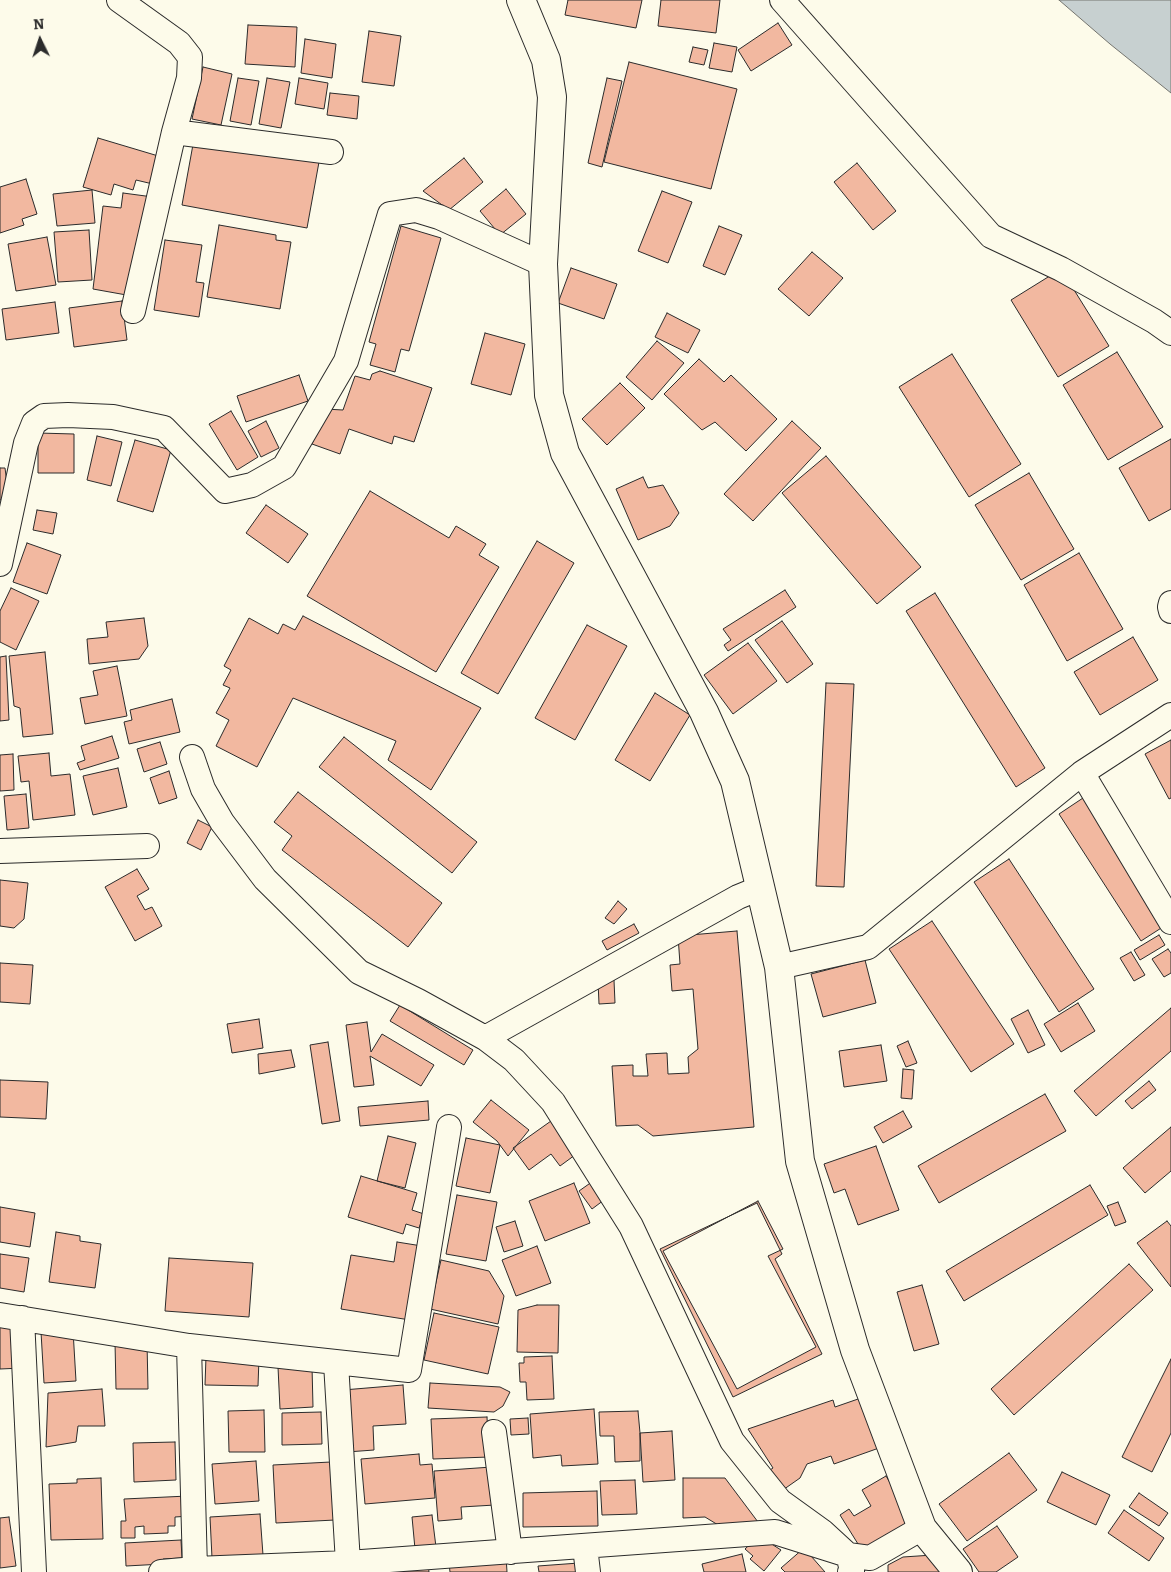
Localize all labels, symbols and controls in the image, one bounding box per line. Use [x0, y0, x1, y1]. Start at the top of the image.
north arrow [15, 15, 65, 65]
text: N [33, 16, 45, 33]

